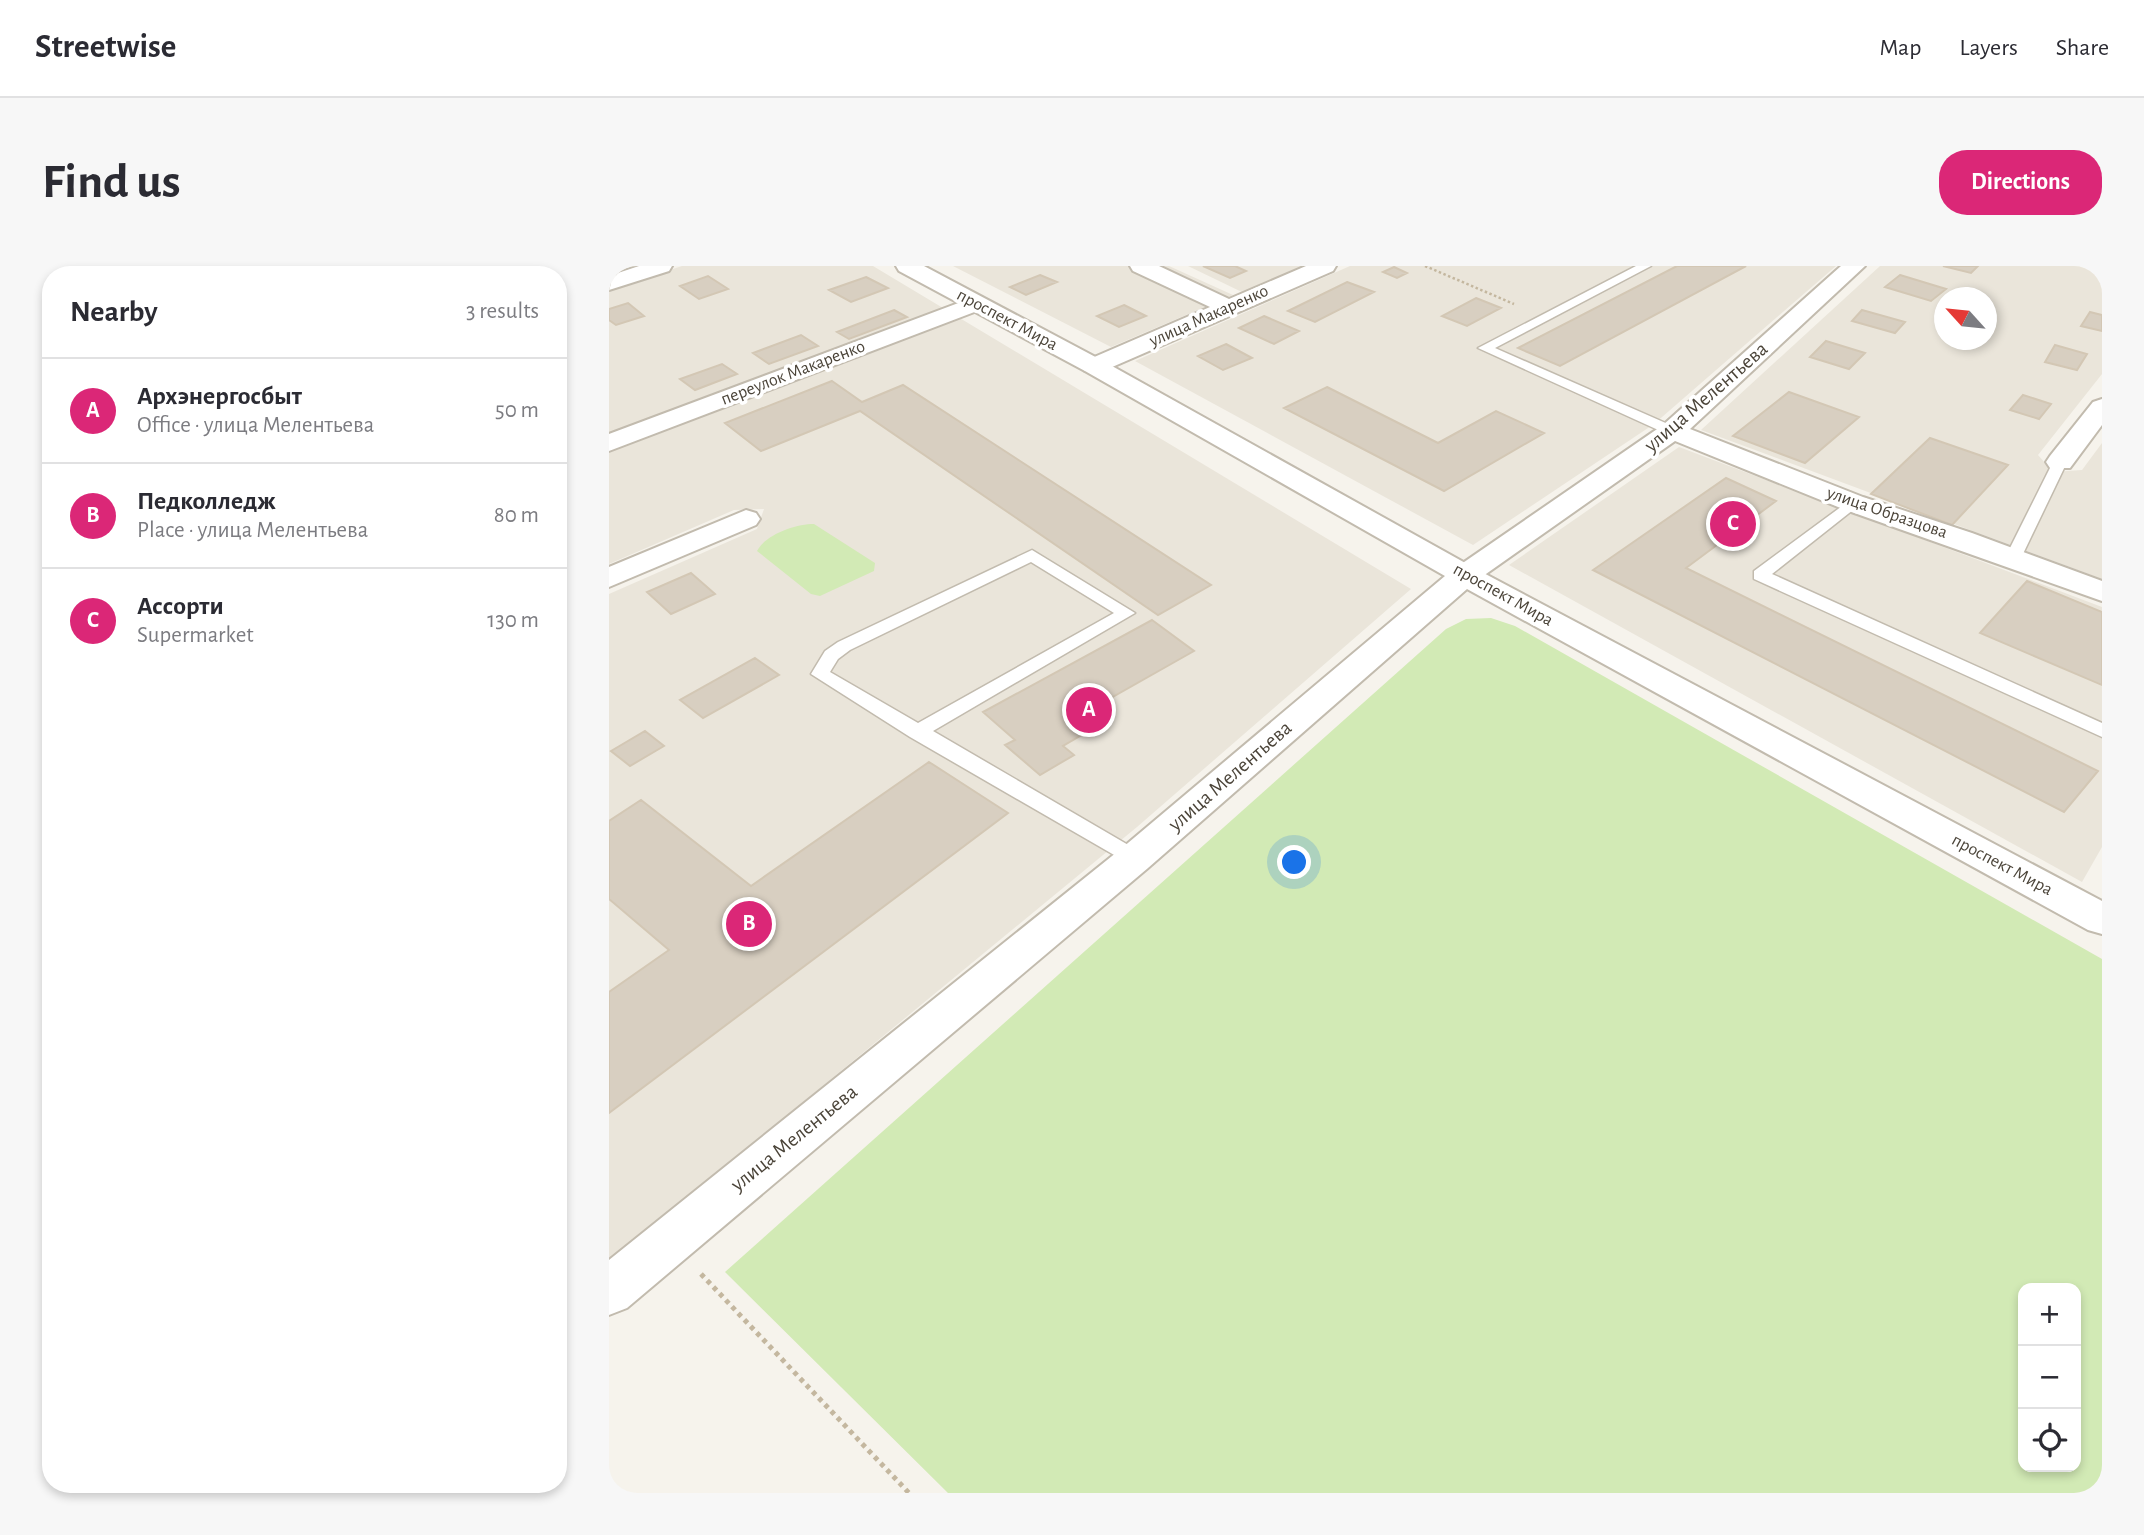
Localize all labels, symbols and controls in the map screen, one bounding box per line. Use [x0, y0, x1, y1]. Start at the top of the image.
text: Streetwise [35, 31, 176, 64]
text: Map [1879, 36, 1921, 60]
text: Layers [1959, 36, 2018, 60]
text: Share [2056, 36, 2109, 60]
button: Directions [1939, 150, 2102, 215]
text: Find us [42, 158, 181, 207]
street label: улица Макаренко [1146, 282, 1271, 351]
street label: проспект Мира [954, 286, 1060, 354]
north arrow [1934, 287, 1997, 350]
text: Nearby [70, 297, 158, 327]
text: 3 results [466, 300, 539, 323]
street label: переулок Макаренко [718, 337, 868, 409]
street label: улица Мелентьева [1640, 338, 1772, 457]
text: Архэнергосбыт [137, 383, 302, 409]
text: A [86, 399, 100, 422]
text: 50 m [495, 399, 539, 422]
text: Office · улица Мелентьева [137, 414, 374, 437]
street label: улица Образцова [1823, 483, 1950, 542]
text: Педколледж [137, 488, 276, 514]
pin: C [1710, 498, 1756, 550]
text: B [86, 504, 100, 527]
text: 80 m [494, 504, 539, 527]
text: Place · улица Мелентьева [137, 519, 368, 542]
street label: проспект Мира [1450, 560, 1556, 630]
text: Ассорти [137, 593, 224, 619]
text: C [87, 609, 99, 632]
text: 130 m [487, 609, 539, 632]
text: Supermarket [137, 624, 254, 647]
pin: A [1066, 684, 1112, 736]
street label: улица Мелентьева [1164, 717, 1296, 836]
street label: проспект Мира [1949, 831, 2055, 899]
your location [1277, 845, 1311, 879]
pin: B [726, 898, 772, 950]
street label: улица Мелентьева [726, 1081, 861, 1196]
map controls [2018, 1283, 2081, 1472]
button: + [2018, 1283, 2081, 1346]
button: − [2018, 1346, 2081, 1409]
button: locate [2018, 1409, 2081, 1472]

